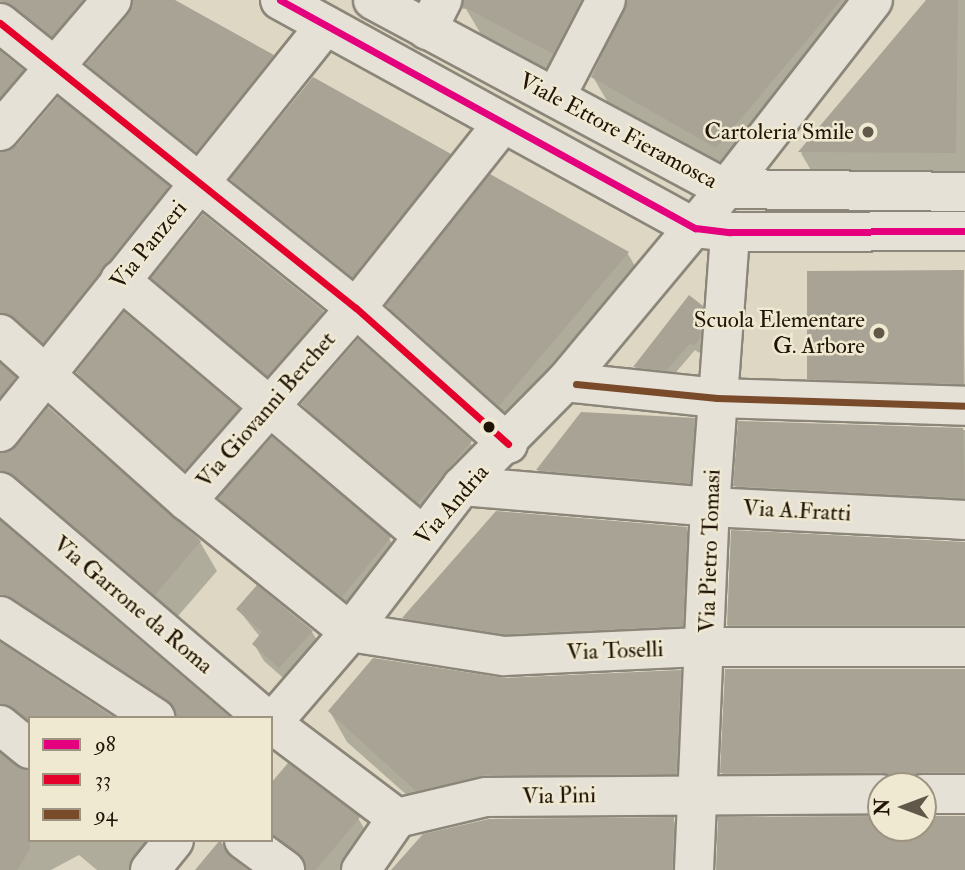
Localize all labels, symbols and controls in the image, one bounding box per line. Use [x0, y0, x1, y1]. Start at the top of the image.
street label: Viale Ettore Fieramosca [514, 67, 722, 195]
place label: Cartoleria Smile [704, 118, 854, 146]
marker: Cartoleria Smile [860, 124, 876, 140]
street label: Via Panzeri [105, 195, 193, 295]
place label: Scuola Elementare G. Arbore [694, 306, 865, 360]
marker: Scuola Elementare G. Arbore [871, 325, 887, 341]
street label: Via Giovanni Berchet [191, 326, 341, 494]
unlabelled marker [482, 420, 496, 434]
street label: Via Andria [409, 459, 495, 551]
street label: Via Pietro Tomasi [693, 469, 727, 633]
street label: Via A.Fratti [742, 494, 852, 528]
street label: Via Garrone da Roma [48, 530, 218, 680]
street label: Via Toselli [566, 636, 664, 666]
legend [28, 716, 273, 842]
text: 98 [95, 731, 116, 758]
text: 33 [95, 766, 111, 793]
north arrow [867, 772, 937, 842]
street label: Via Pini [522, 782, 596, 810]
text: N [871, 799, 895, 816]
text: 94 [95, 801, 117, 828]

